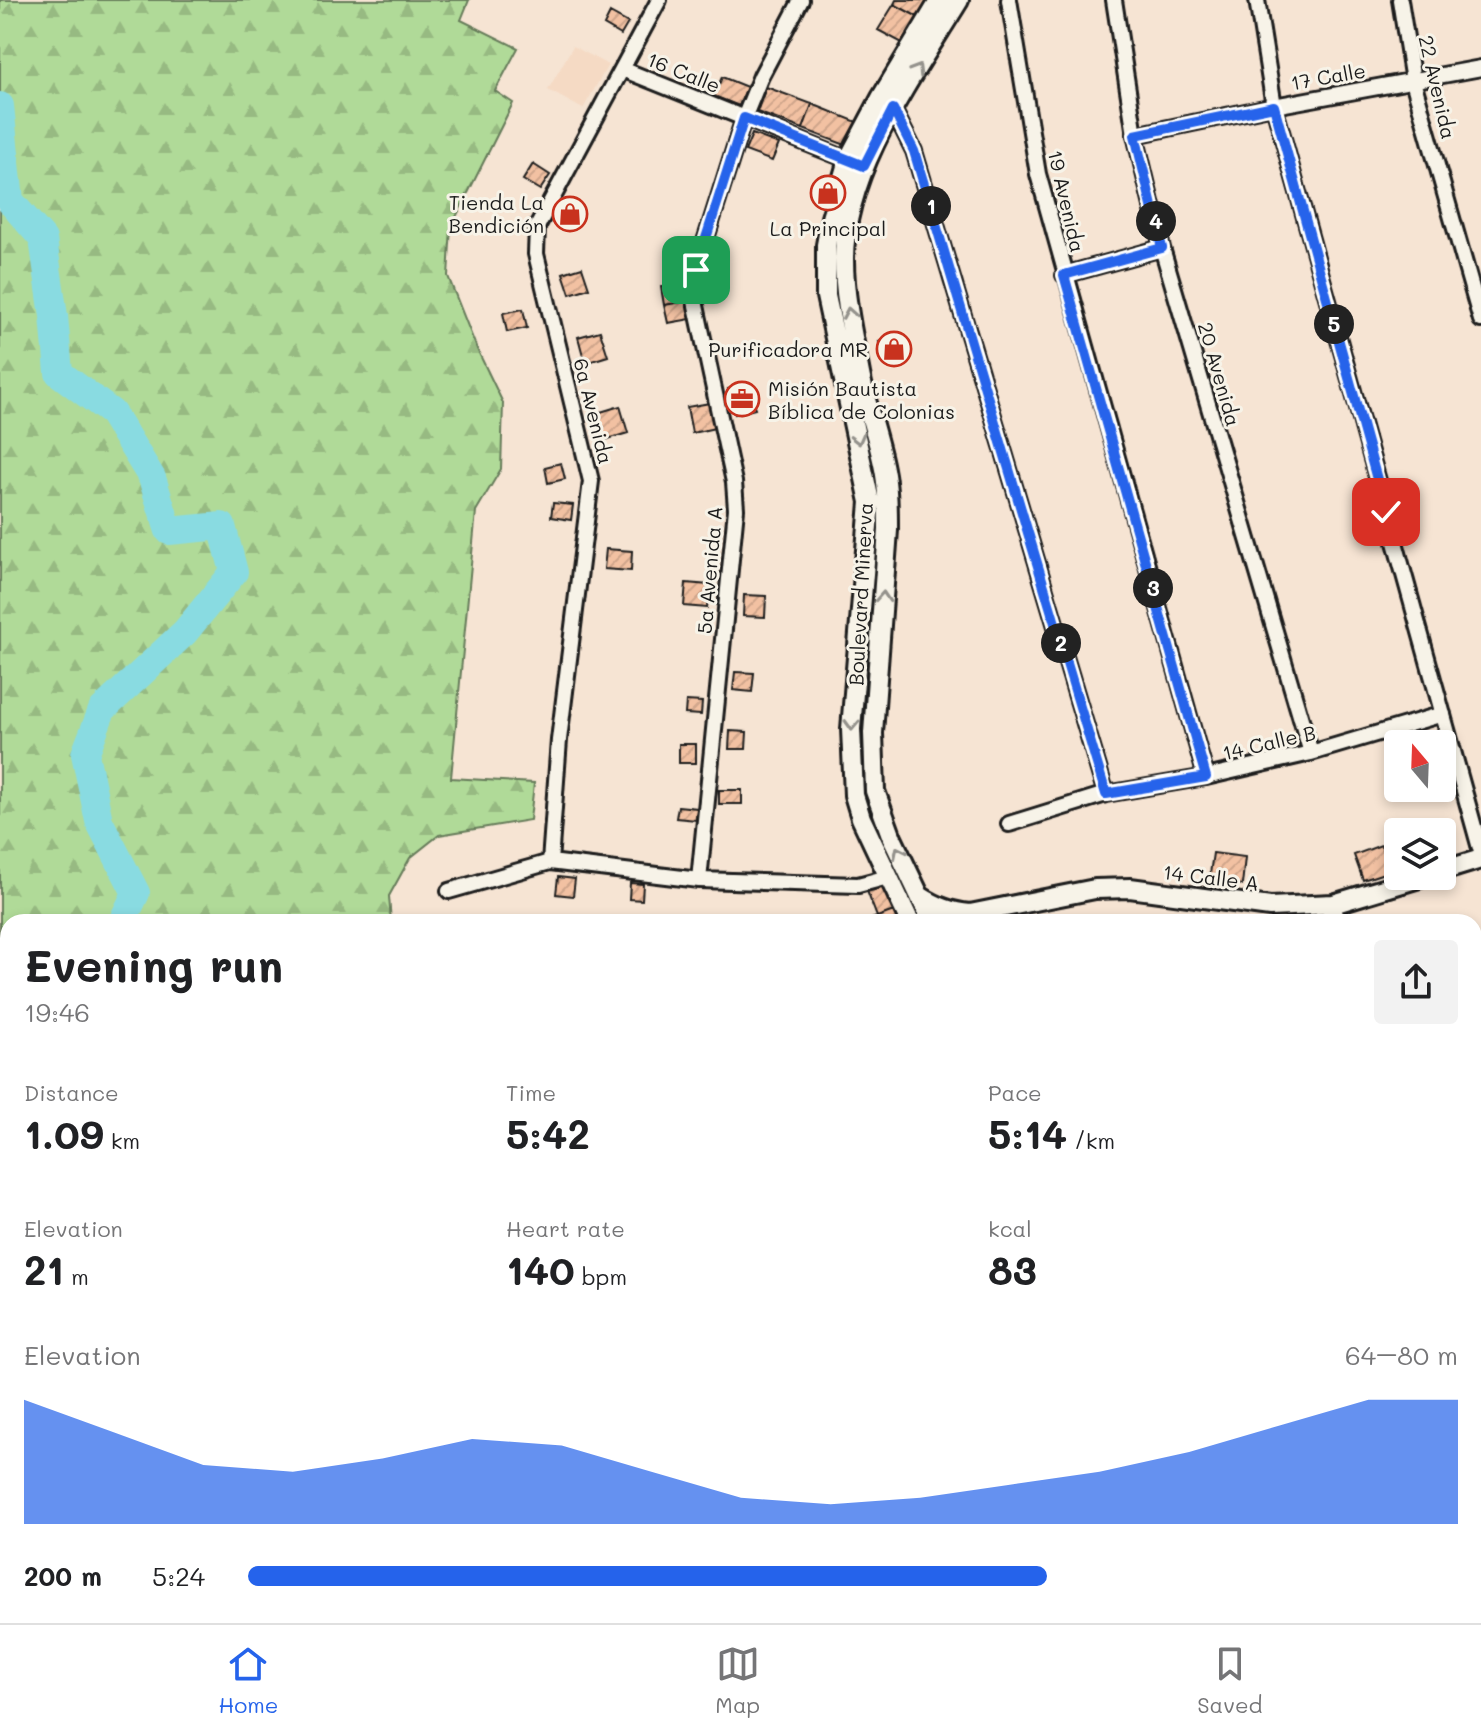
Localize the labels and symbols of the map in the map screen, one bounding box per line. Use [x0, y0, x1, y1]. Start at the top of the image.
street label: 22 Avenida [1413, 33, 1463, 141]
street label: 16 Calle [644, 46, 724, 98]
street label: 17 Calle [1289, 57, 1367, 95]
one-way arrow [907, 64, 922, 79]
street label: 19 Avenida [1043, 147, 1091, 255]
shop icon: La Principal [809, 174, 847, 212]
pin: 1 [911, 186, 951, 226]
place label: Tienda La Bendición [449, 189, 544, 238]
shop icon: Tienda La Bendición [551, 195, 589, 233]
pin: 4 [1136, 201, 1176, 241]
place label: La Principal [770, 215, 886, 241]
pin [662, 236, 730, 304]
pin: 5 [1314, 304, 1354, 344]
one-way arrow [841, 307, 858, 321]
street label: 20 Avenida [1193, 319, 1247, 429]
shop icon: Purificadora MR [875, 330, 913, 368]
place label: Purificadora MR [708, 336, 868, 362]
street label: 6a Avenida [568, 355, 620, 467]
place label: Misión Bautista Bíblica de Colonias [768, 375, 955, 424]
office icon: Misión Bautista Bíblica de Colonias [723, 380, 761, 418]
one-way arrow [848, 432, 865, 446]
pin [1352, 478, 1420, 546]
street label: Boulevard Minerva [842, 502, 878, 686]
street label: 5a Avenida A [690, 505, 728, 635]
pin: 3 [1133, 568, 1173, 608]
one-way arrow [874, 590, 891, 603]
pin: 2 [1041, 623, 1081, 663]
one-way arrow [844, 719, 861, 732]
street label: 14 Calle B [1220, 719, 1318, 765]
north arrow [1384, 730, 1456, 802]
one-way arrow [893, 845, 909, 860]
street label: 14 Calle A [1162, 858, 1260, 896]

